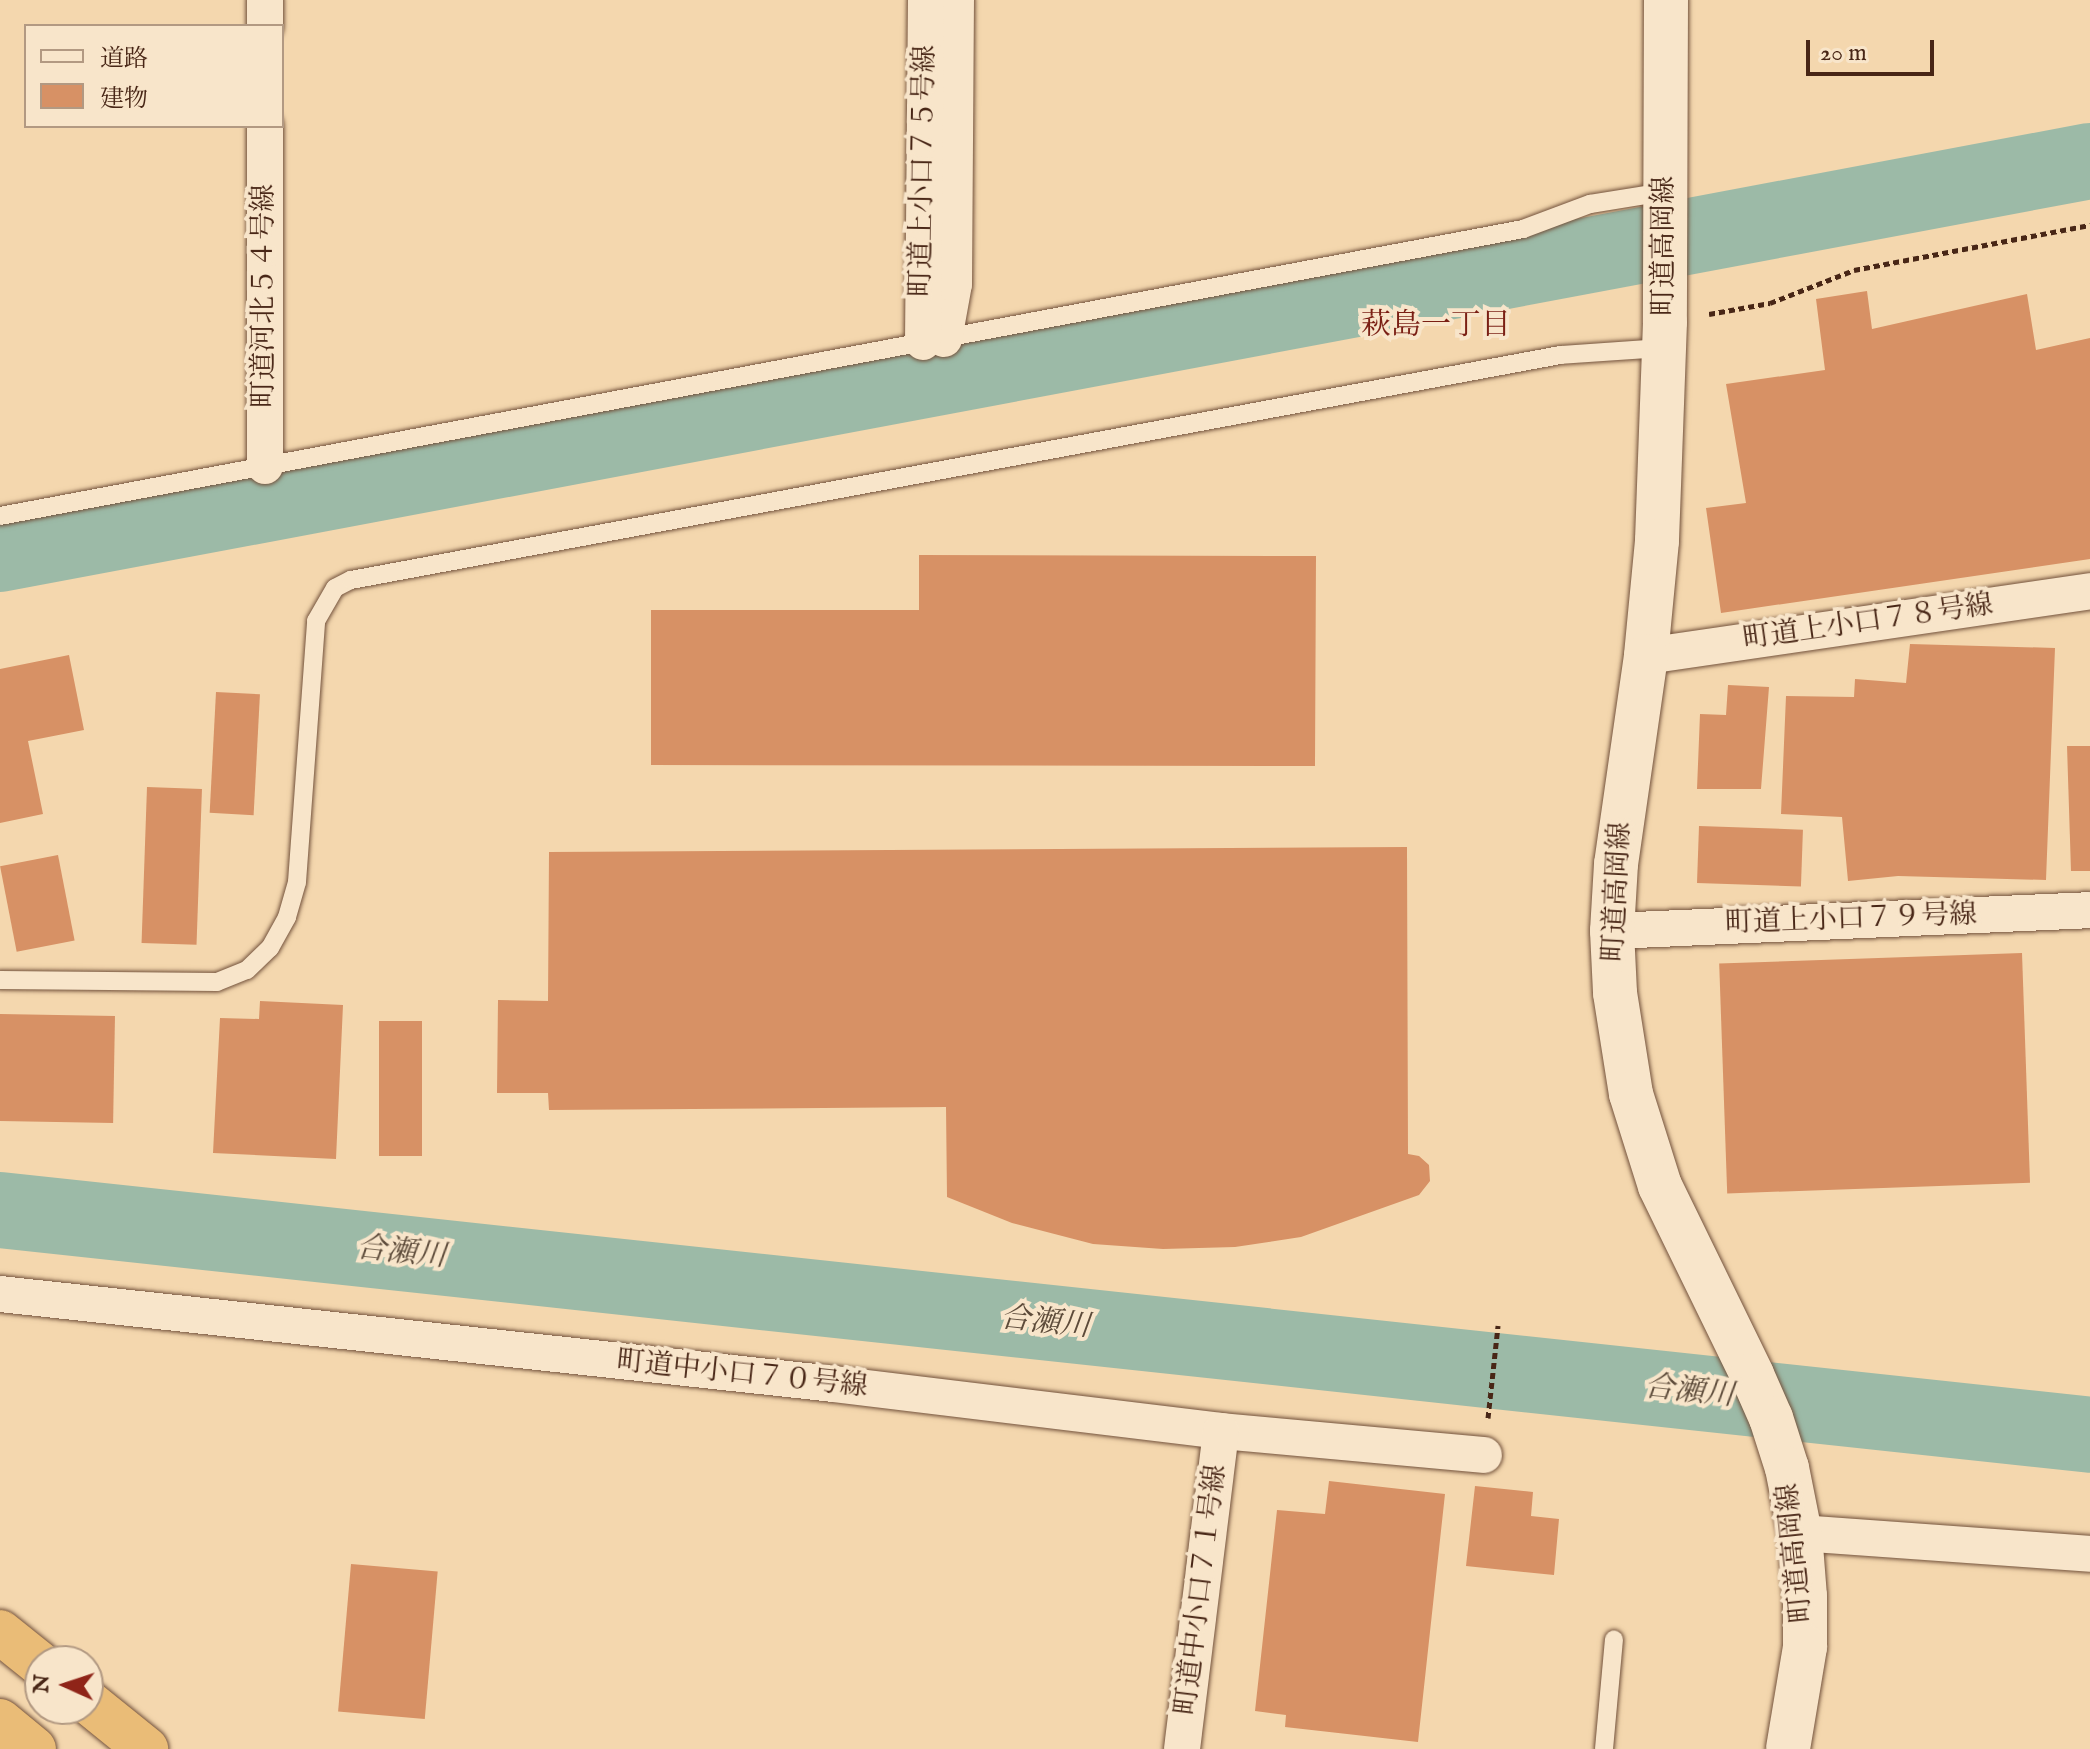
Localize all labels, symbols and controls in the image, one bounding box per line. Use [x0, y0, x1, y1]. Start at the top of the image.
legend [24, 24, 284, 128]
scale bar [1810, 24, 1938, 74]
text: 20 m [1820, 38, 1867, 69]
text: 道路 [100, 44, 148, 75]
street label: 町道上小口７５号線 [905, 45, 943, 297]
text: 建物 [100, 84, 148, 115]
street label: 町道高岡線 [1648, 176, 1682, 316]
street label: 町道河北５４号線 [248, 184, 282, 408]
district label: 萩島一丁目 [1361, 308, 1511, 344]
street label: 町道上小口７８号線 [1741, 589, 1995, 657]
street label: 町道高岡線 [1598, 821, 1638, 963]
street label: 町道上小口７９号線 [1724, 899, 1978, 941]
water label: 合瀬川 [354, 1230, 448, 1276]
water label: 合瀬川 [998, 1300, 1092, 1346]
street label: 町道中小口７０号線 [615, 1345, 869, 1405]
water label: 合瀬川 [1642, 1369, 1736, 1415]
street label: 町道中小口７１号線 [1170, 1463, 1234, 1717]
street label: 町道高岡線 [1772, 1482, 1820, 1624]
north arrow [24, 1645, 104, 1725]
text: N [28, 1674, 57, 1694]

